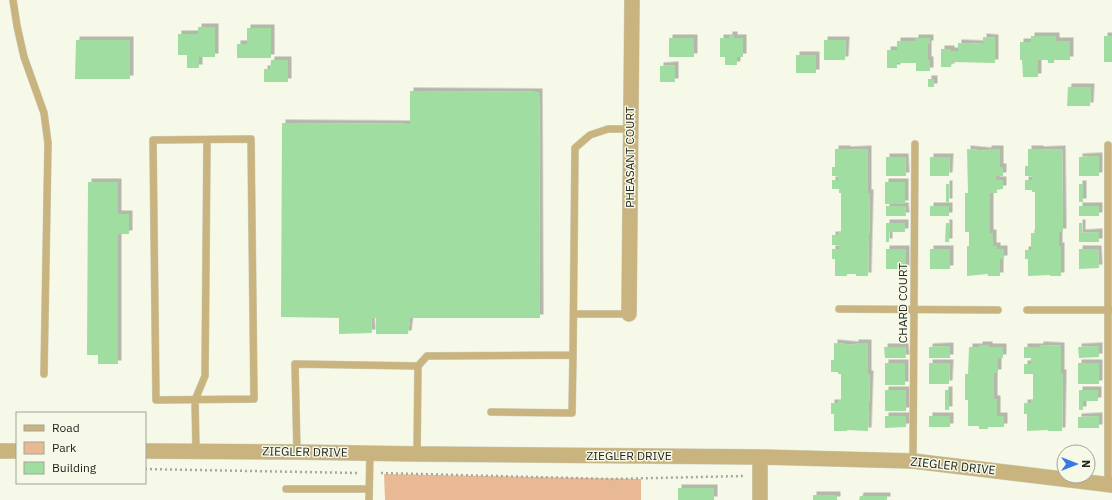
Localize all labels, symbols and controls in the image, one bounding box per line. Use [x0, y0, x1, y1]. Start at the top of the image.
street label: PHEASANT COURT [622, 106, 637, 208]
street label: CHARD COURT [895, 263, 910, 343]
legend [16, 412, 146, 484]
text: Road [52, 420, 80, 435]
text: Park [52, 440, 77, 455]
street label: ZIEGLER DRIVE [262, 443, 348, 460]
north arrow [1056, 444, 1096, 484]
street label: ZIEGLER DRIVE [586, 448, 672, 463]
street label: ZIEGLER DRIVE [910, 454, 996, 477]
text: Building [52, 460, 97, 475]
text: N [1079, 460, 1093, 468]

